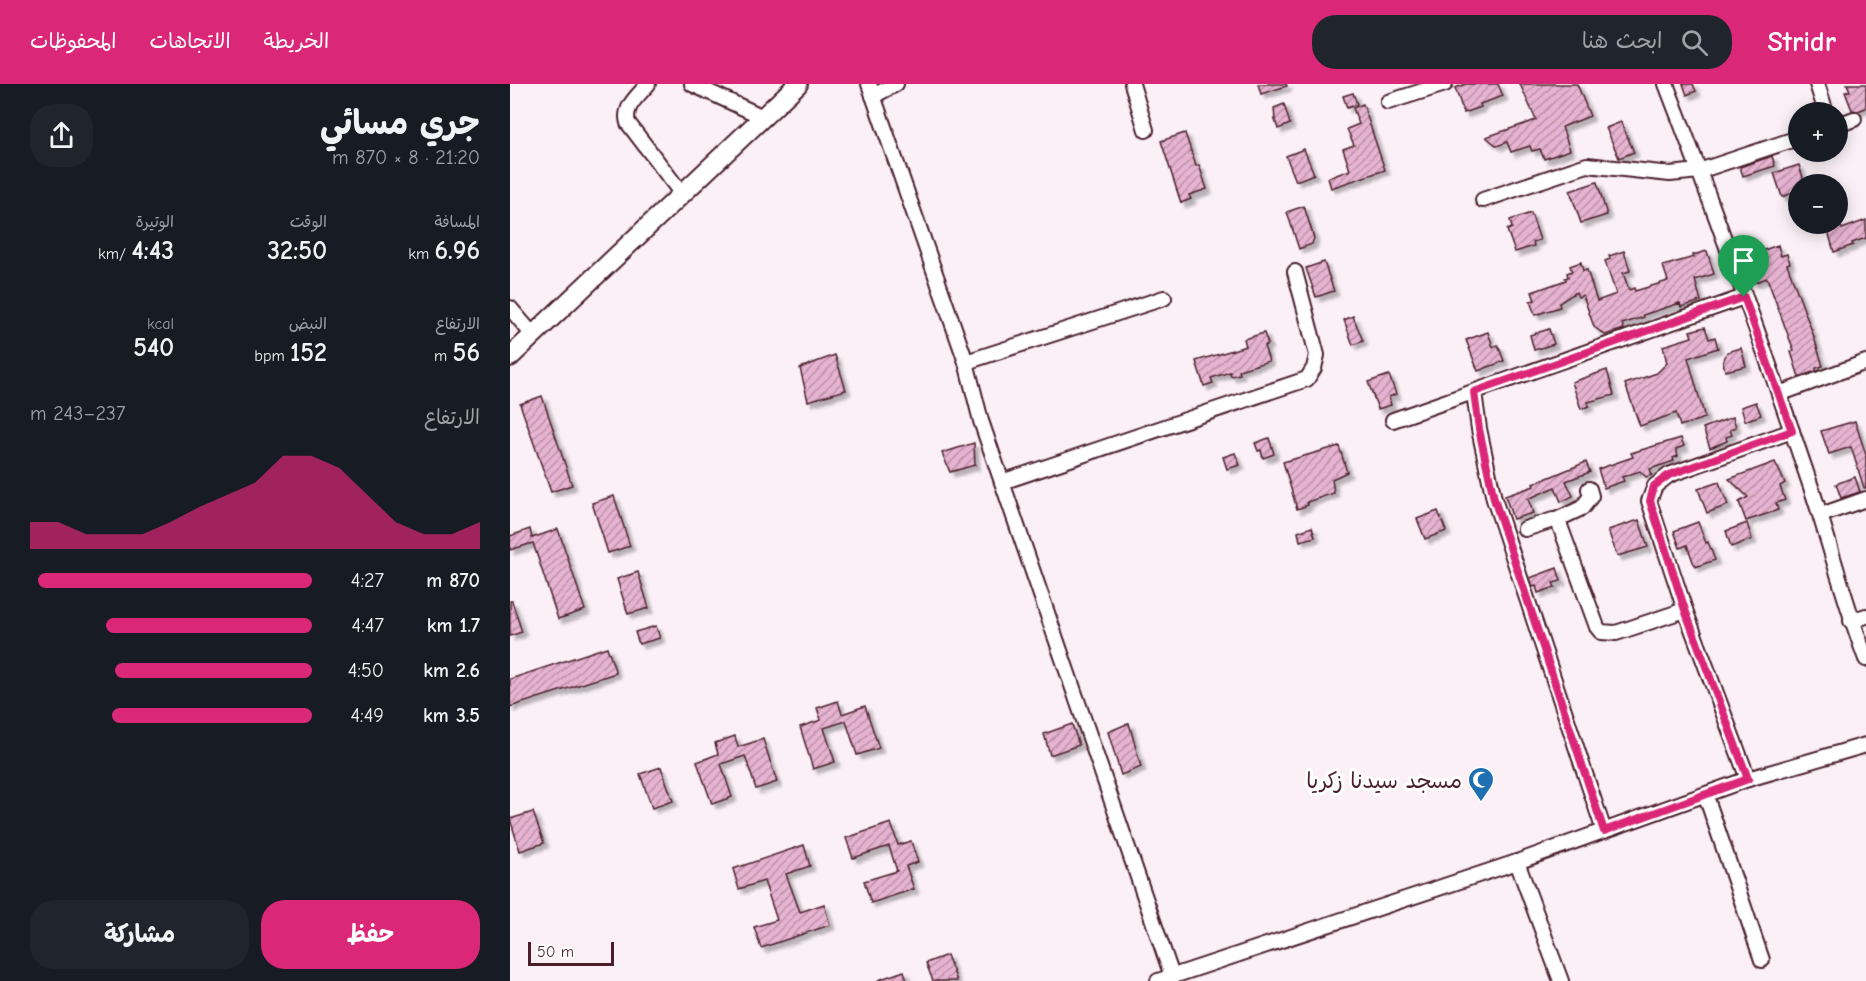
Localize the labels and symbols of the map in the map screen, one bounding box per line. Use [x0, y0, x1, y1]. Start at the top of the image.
pin [1718, 235, 1769, 297]
mosque icon: مسجد سيدنا زكريا [1466, 765, 1496, 803]
place label: مسجد سيدنا زكريا [1306, 768, 1462, 794]
scale bar [528, 939, 614, 966]

